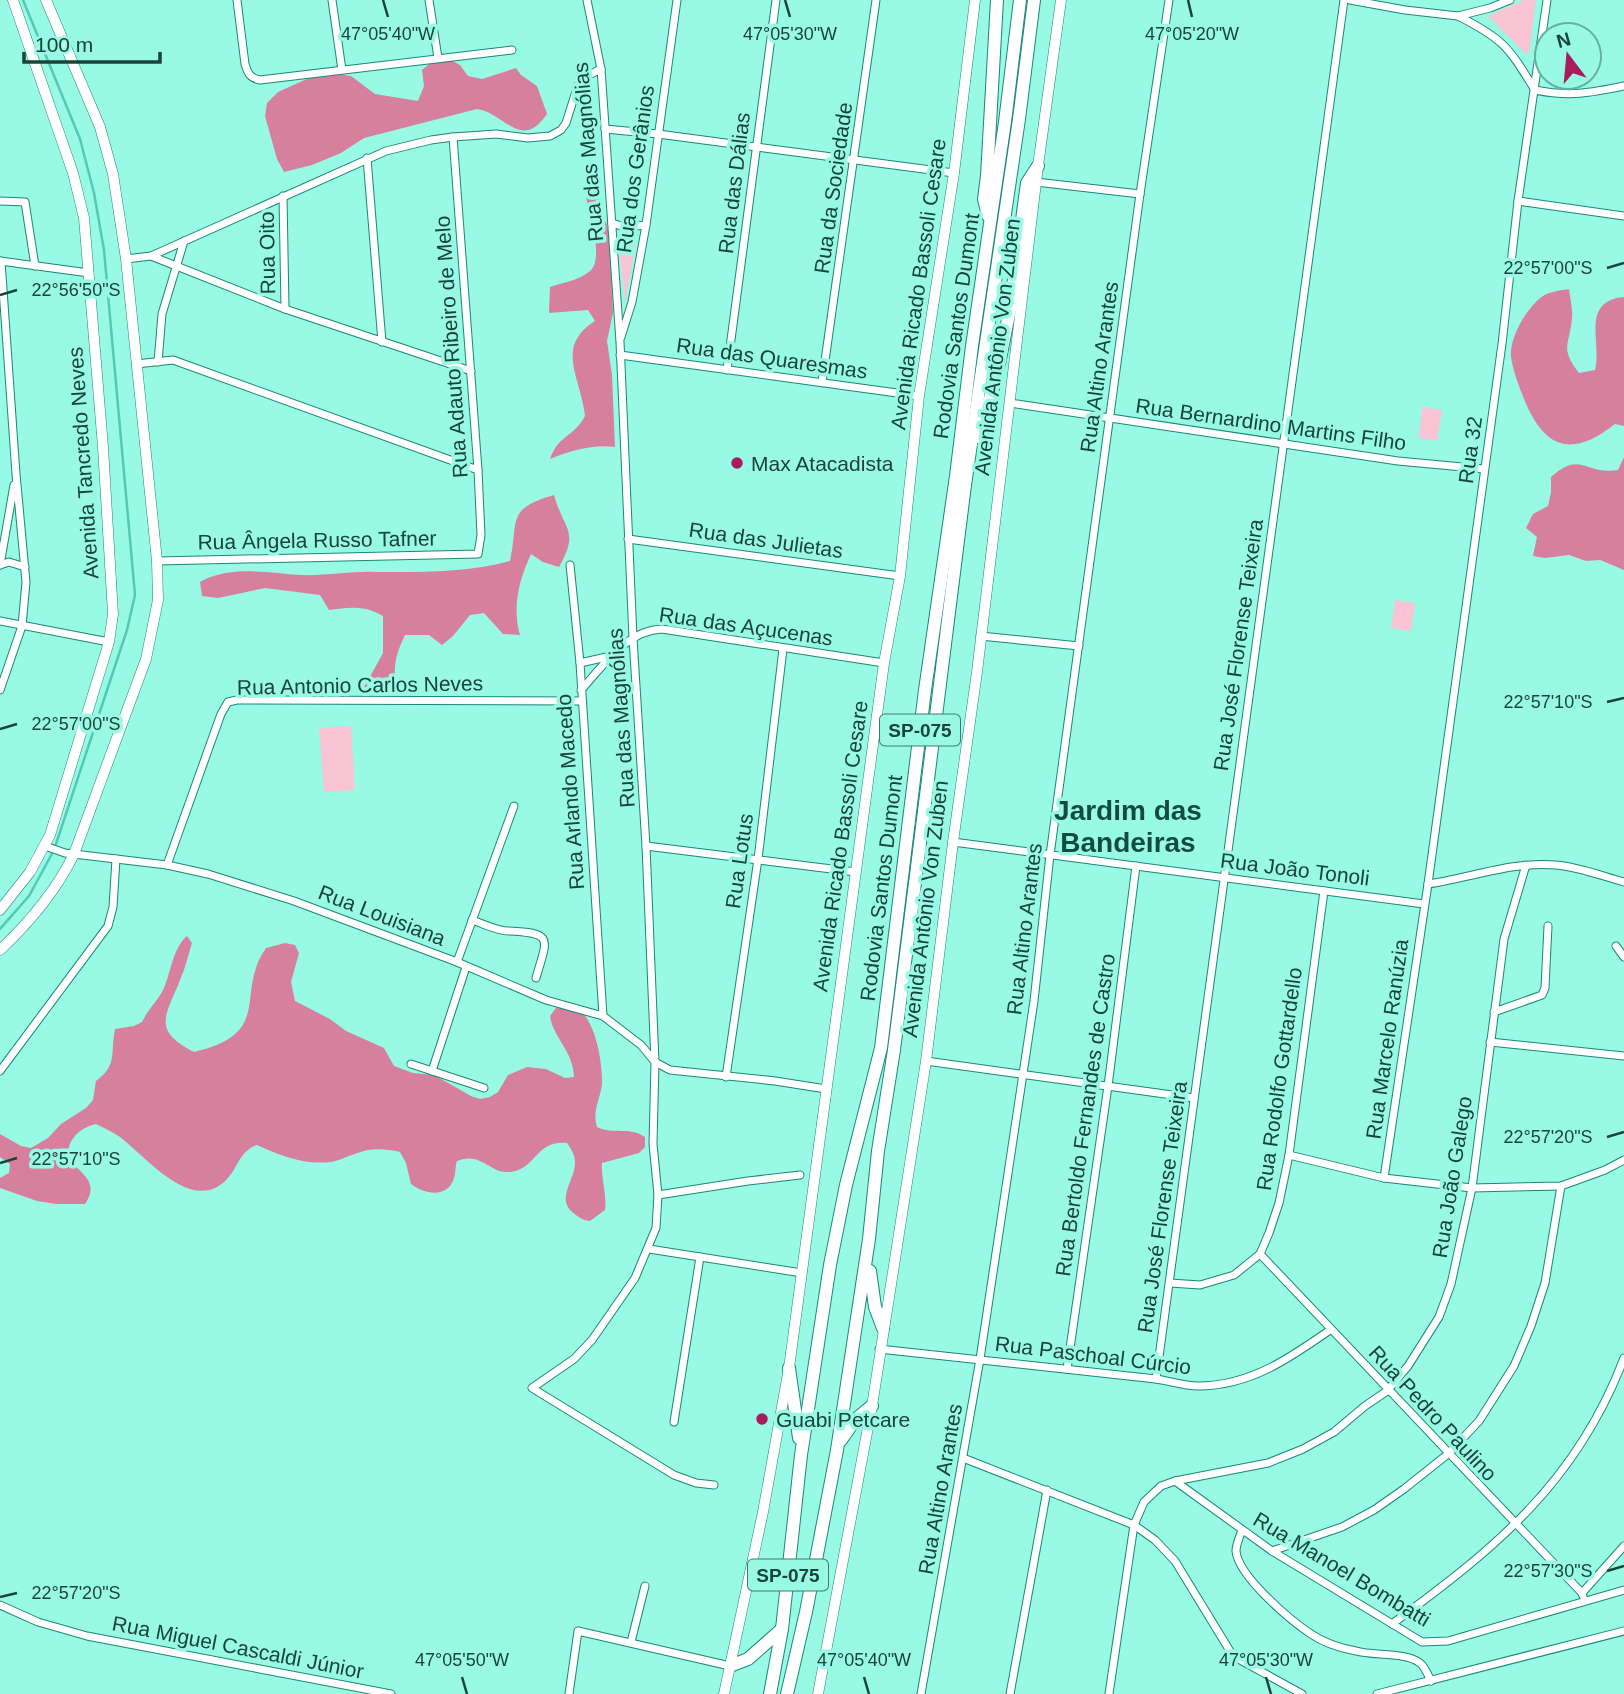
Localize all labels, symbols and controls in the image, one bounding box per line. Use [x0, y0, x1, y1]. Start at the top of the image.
scale bar [24, 21, 161, 65]
north arrow [1533, 21, 1603, 91]
text: 47°05'40"W [341, 24, 435, 44]
text: 47°05'30"W [743, 24, 837, 44]
text: 47°05'20"W [1145, 24, 1239, 44]
text: N [1554, 28, 1573, 52]
text: 100 m [35, 33, 93, 56]
street label: Rua das Magnólias [569, 61, 607, 243]
street label: Rua dos Gerânios [612, 84, 658, 254]
street label: Rua da Sociedade [810, 101, 856, 275]
street label: Rua das Dálias [714, 111, 754, 255]
street label: Avenida Ricado Bassoli Cesare [886, 137, 950, 431]
street label: Rua Oito [255, 211, 279, 295]
street label: Rodovia Santos Dumont [929, 212, 983, 440]
street label: Rua Adauto Ribeiro de Melo [430, 215, 472, 479]
street label: Avenida Antônio Von Zuben [970, 217, 1024, 477]
text: 22°57'00"S [1503, 258, 1593, 278]
text: 22°56'50"S [31, 280, 121, 300]
street label: Rua Altino Arantes [1076, 280, 1122, 454]
street label: Rua das Quaresmas [675, 333, 869, 383]
street label: Avenida Tancredo Neves [63, 346, 103, 580]
street label: Rua Bernardino Martins Filho [1134, 394, 1408, 454]
street label: Rua 32 [1454, 415, 1486, 485]
place label: Max Atacadista [751, 452, 894, 475]
marker: Max Atacadista [729, 455, 745, 471]
street label: Rua José Florense Teixeira [1209, 517, 1267, 772]
street label: Rua das Julietas [688, 518, 844, 562]
street label: Rua Ângela Russo Tafner [197, 526, 437, 554]
street label: Rua das Açucenas [658, 602, 834, 650]
street label: Rua das Magnólias [603, 628, 639, 808]
street label: Rua Antonio Carlos Neves [237, 671, 483, 699]
text: 22°57'10"S [1503, 692, 1593, 712]
street label: Rua Arlando Macedo [552, 693, 588, 891]
street label: Avenida Ricado Bassoli Cesare [808, 699, 872, 993]
text: 22°57'00"S [31, 714, 121, 734]
road number: SP-075 [880, 715, 960, 746]
street label: Rodovia Santos Dumont [856, 773, 906, 1002]
street label: Avenida Antônio Von Zuben [898, 779, 952, 1039]
district label: Jardim das Bandeiras [1054, 795, 1202, 858]
street label: Rua Lotus [721, 812, 757, 910]
street label: Rua Altino Arantes [1002, 842, 1046, 1016]
street label: Rua João Tonoli [1219, 848, 1371, 890]
street label: Rua Louisiana [315, 880, 449, 950]
street label: Rua Marcelo Ranúzia [1362, 937, 1412, 1141]
street label: Rua Bertoldo Fernandes de Castro [1051, 952, 1119, 1278]
street label: Rua Rodolfo Gottardello [1252, 966, 1306, 1192]
street label: Rua José Florense Teixeira [1133, 1079, 1191, 1334]
street label: Rua João Galego [1428, 1094, 1476, 1260]
text: 22°57'20"S [1503, 1127, 1593, 1147]
text: 22°57'10"S [31, 1149, 121, 1169]
street label: Rua Paschoal Cúrcio [994, 1332, 1192, 1378]
street label: Rua Pedro Paulino [1364, 1341, 1502, 1485]
street label: Rua Altino Arantes [914, 1402, 966, 1576]
place label: Guabi Petcare [776, 1408, 910, 1431]
marker: Guabi Petcare [754, 1411, 770, 1427]
street label: Rua Manoel Bombatti [1250, 1507, 1434, 1631]
road number: SP-075 [748, 1560, 828, 1590]
text: 22°57'30"S [1503, 1561, 1593, 1581]
text: 22°57'20"S [31, 1583, 121, 1603]
street label: Rua Miguel Cascaldi Júnior [110, 1611, 366, 1683]
text: 47°05'50"W [415, 1650, 509, 1670]
text: 47°05'40"W [817, 1650, 911, 1670]
text: 47°05'30"W [1219, 1650, 1313, 1670]

